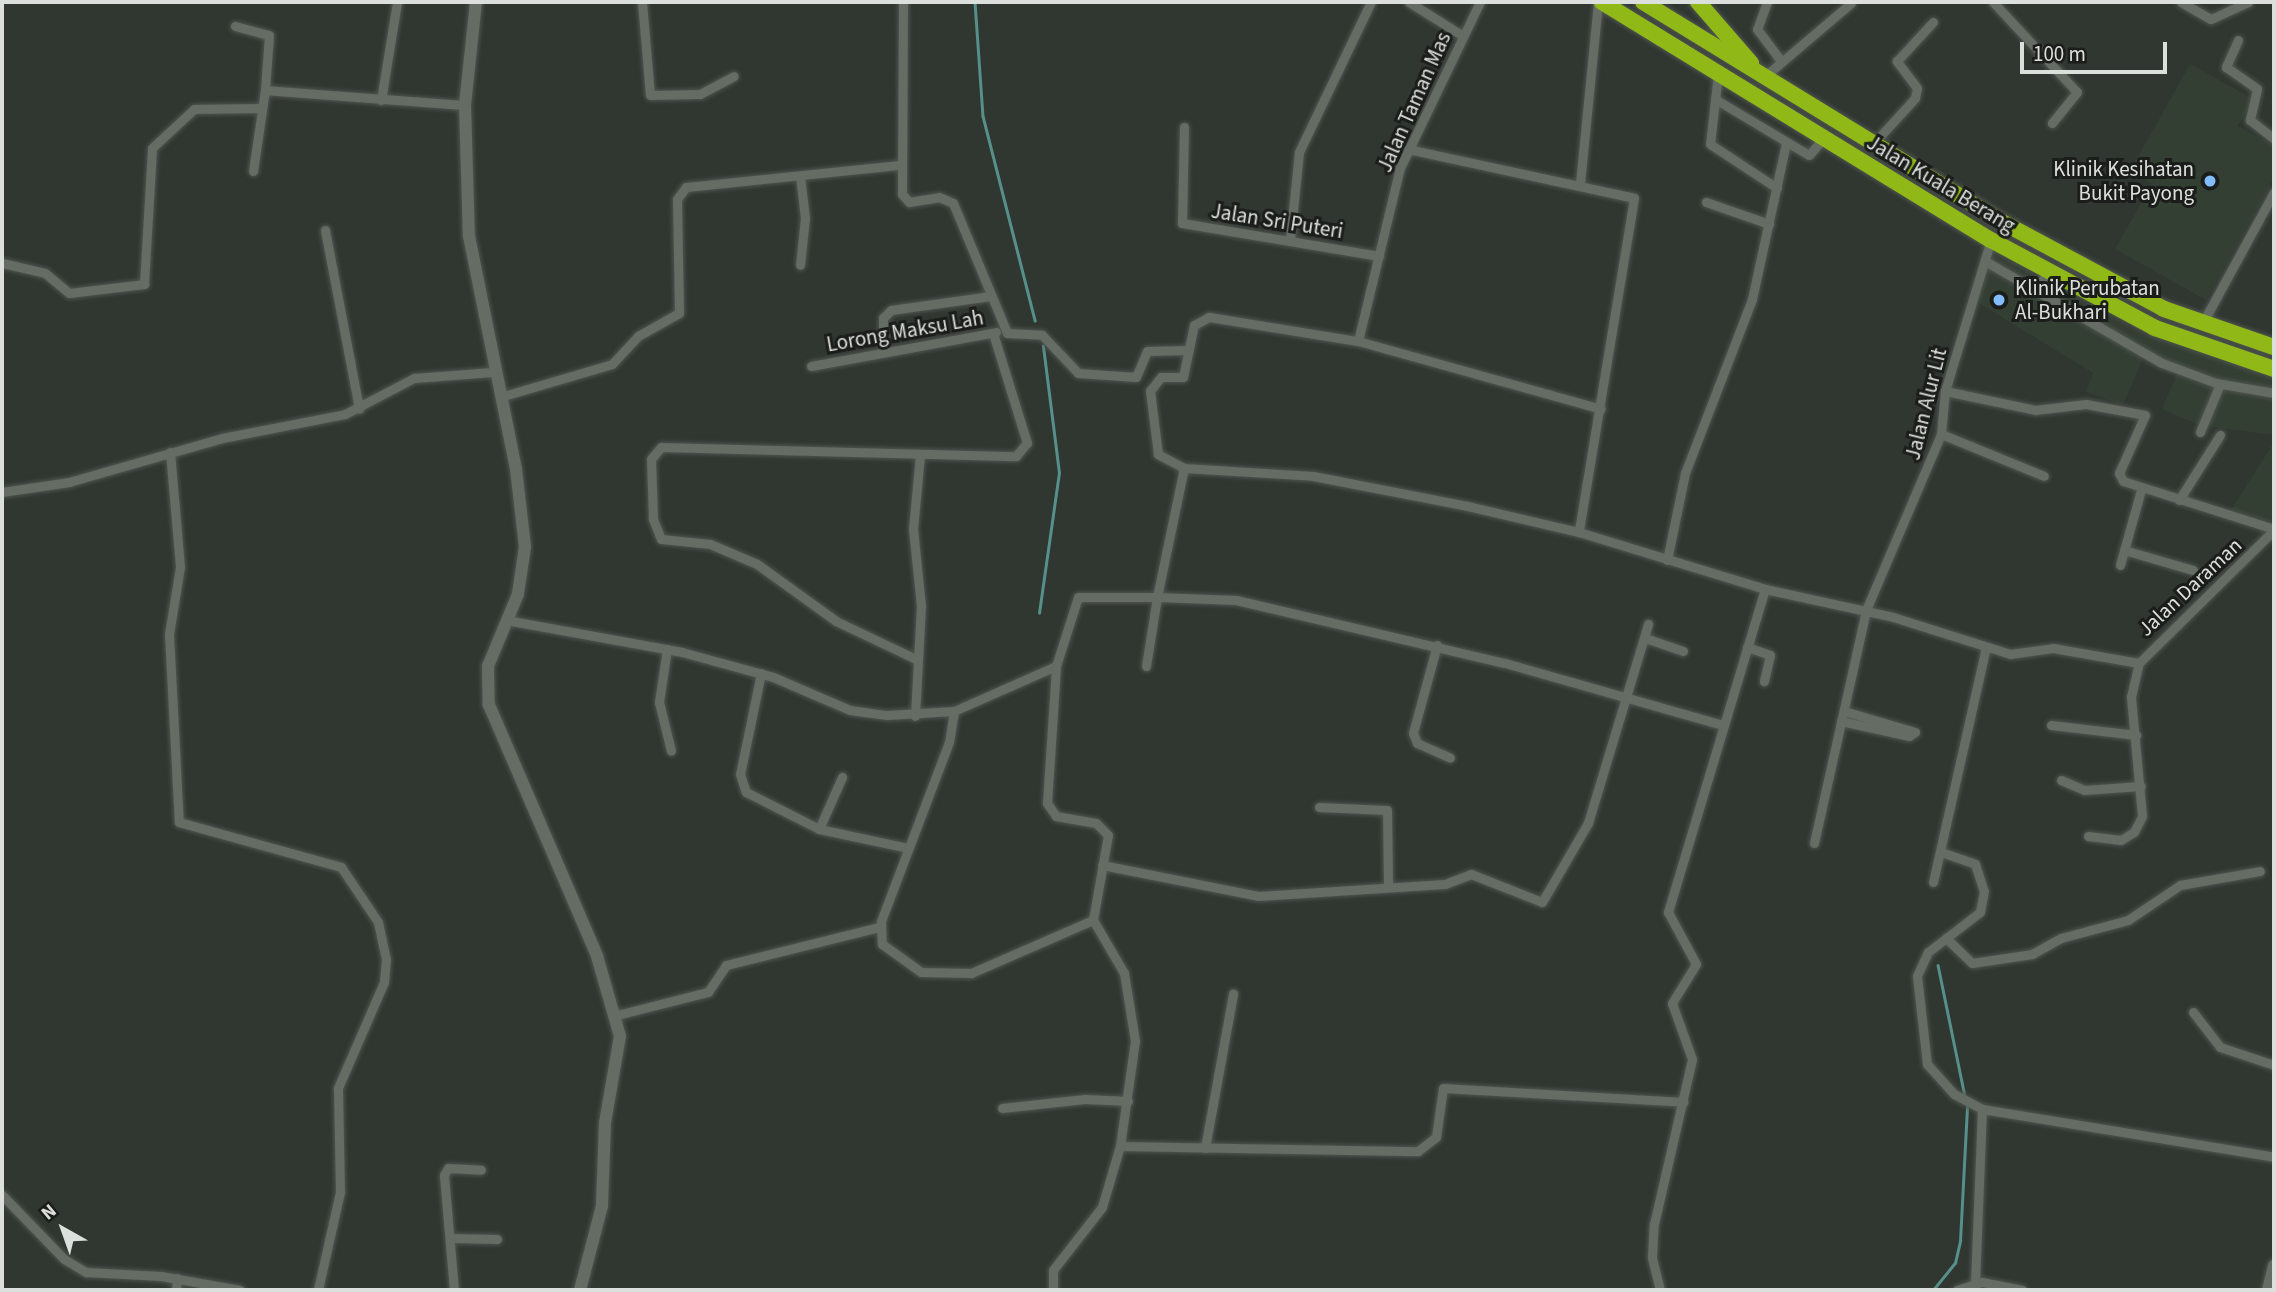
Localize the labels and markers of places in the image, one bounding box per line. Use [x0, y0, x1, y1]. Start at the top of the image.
place label: Klinik Kesihatan Bukit Payong [2053, 156, 2194, 206]
marker: Klinik Kesihatan Bukit Payong [2200, 171, 2220, 191]
place label: Klinik Perubatan Al-Bukhari [2015, 275, 2160, 325]
marker: Klinik Perubatan Al-Bukhari [1989, 290, 2009, 310]

